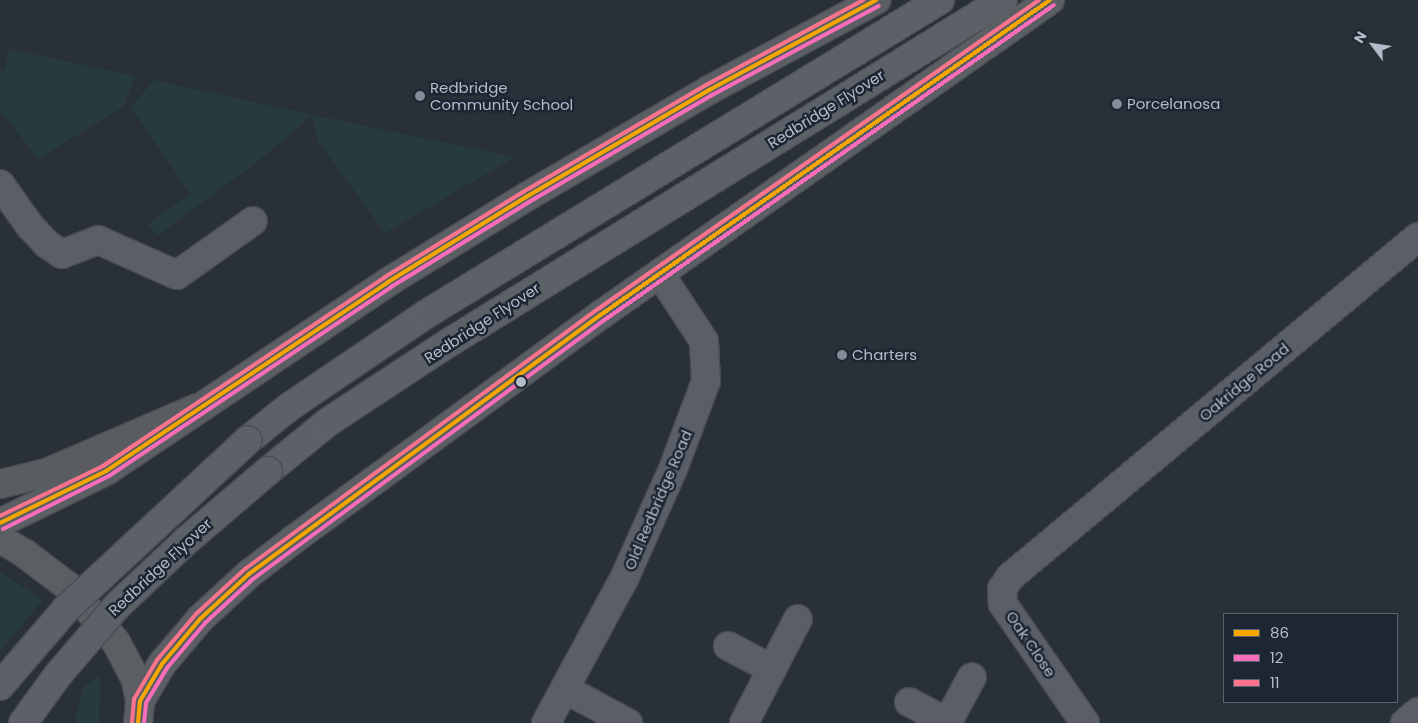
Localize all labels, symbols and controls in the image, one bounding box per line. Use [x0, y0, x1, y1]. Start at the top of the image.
north arrow [1348, 20, 1398, 70]
text: N [1349, 28, 1371, 47]
street label: Redbridge Flyover [764, 66, 888, 152]
place label: Redbridge Community School [430, 78, 573, 113]
marker: Redbridge Community School [414, 90, 426, 102]
place label: Porcelanosa [1127, 95, 1220, 113]
marker: Porcelanosa [1111, 98, 1123, 110]
street label: Redbridge Flyover [421, 279, 543, 367]
street label: Oakridge Road [1195, 339, 1293, 425]
place label: Charters [852, 346, 917, 364]
marker: Charters [836, 349, 848, 361]
unlabelled marker [516, 377, 526, 387]
street label: Old Redbridge Road [620, 427, 696, 573]
street label: Redbridge Flyover [105, 515, 215, 619]
street label: Oak Close [1002, 608, 1060, 680]
legend [1223, 613, 1398, 703]
text: 86 [1270, 622, 1289, 643]
text: 12 [1270, 647, 1283, 668]
text: 11 [1270, 672, 1280, 693]

